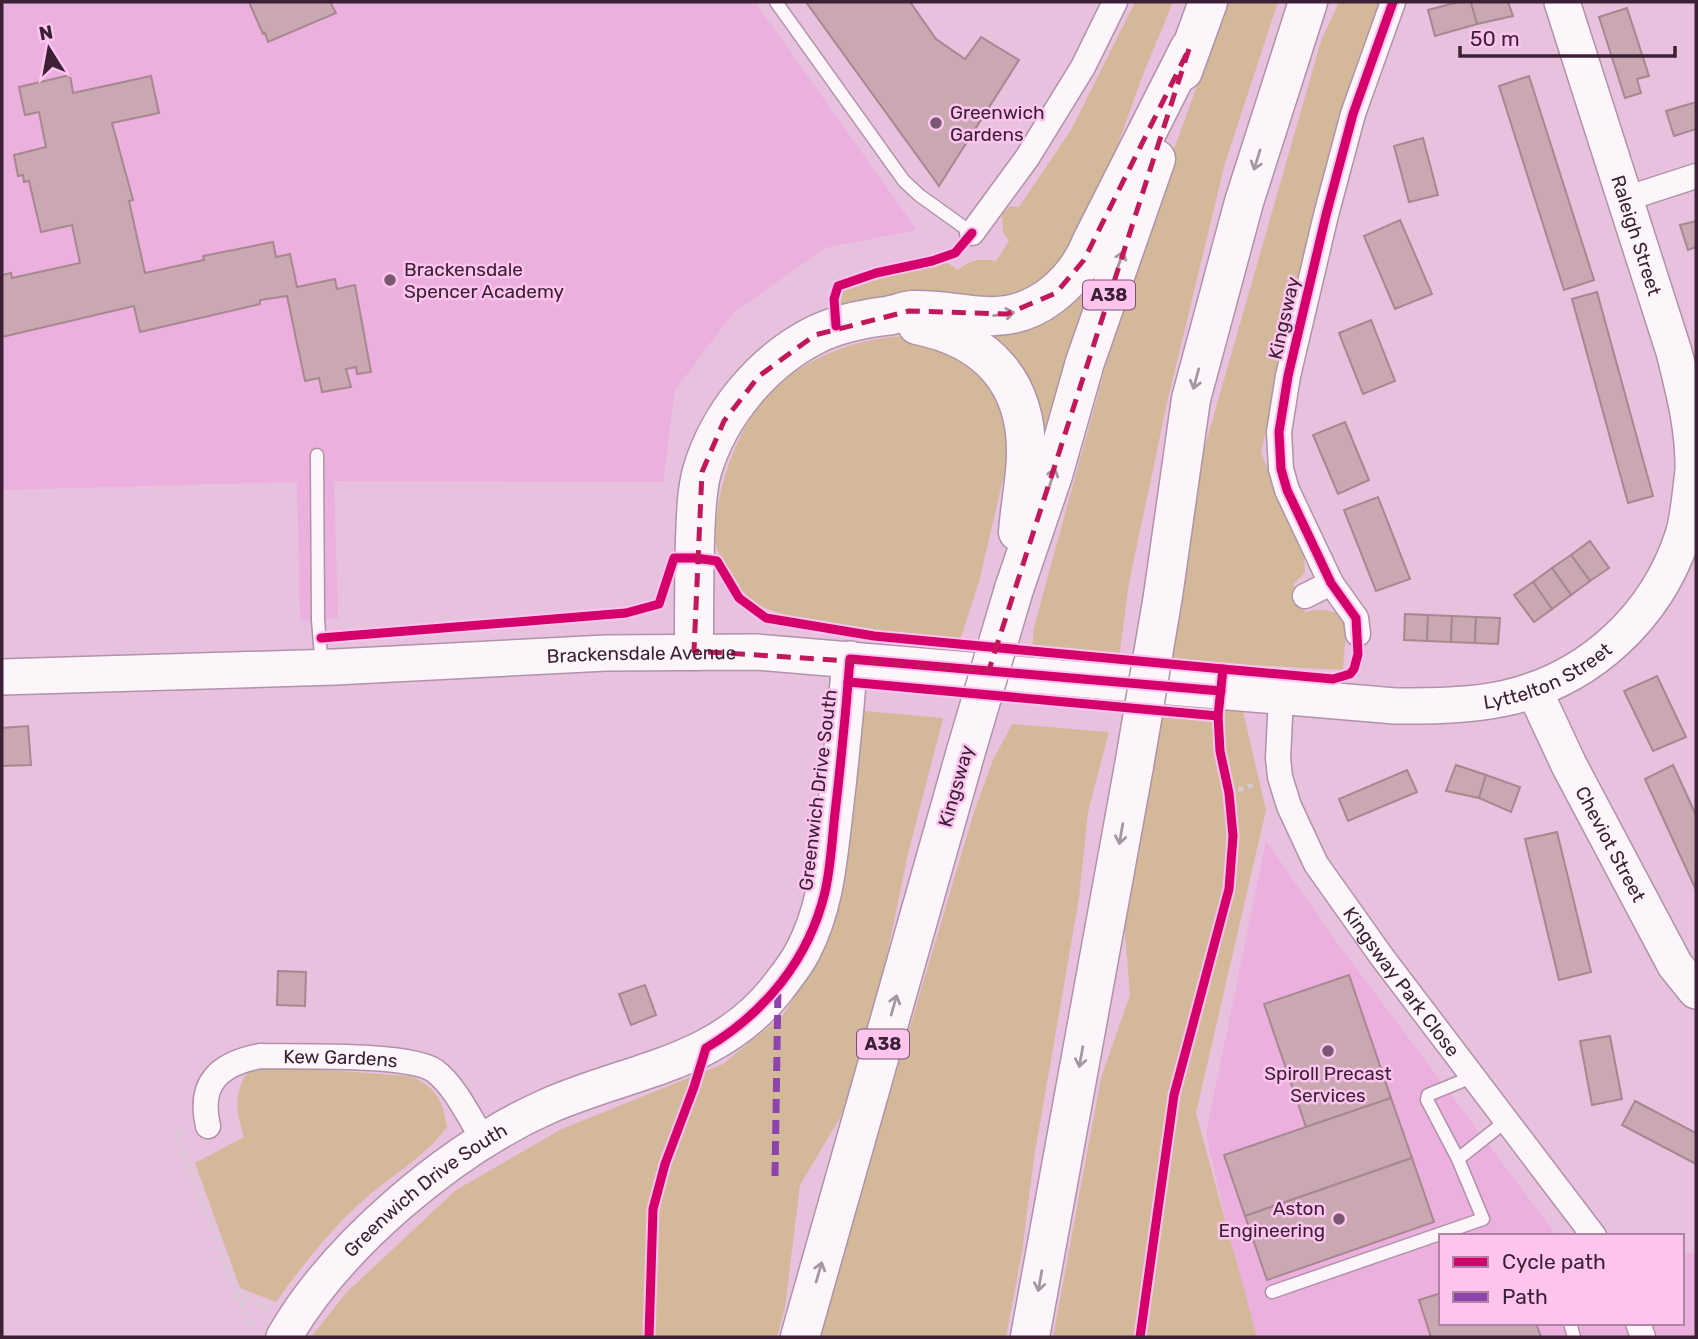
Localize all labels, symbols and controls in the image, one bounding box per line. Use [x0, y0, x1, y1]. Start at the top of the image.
north arrow [14, 14, 84, 84]
scale bar [1460, 14, 1675, 58]
text: N [37, 20, 55, 45]
text: 50 m [1470, 26, 1520, 51]
place label: Greenwich Gardens [950, 101, 1045, 146]
marker: Greenwich Gardens [928, 115, 944, 131]
one-way arrow [1250, 149, 1263, 171]
street label: Raleigh Street [1607, 172, 1667, 299]
one-way arrow [1115, 251, 1128, 273]
place label: Brackensdale Spencer Academy [404, 258, 564, 303]
marker: Brackensdale Spencer Academy [382, 272, 398, 288]
street label: Kingsway [1263, 274, 1305, 362]
road number: A38 [1083, 281, 1135, 310]
one-way arrow [992, 307, 1015, 320]
one-way arrow [1189, 367, 1202, 390]
one-way arrow [1046, 467, 1059, 489]
street label: Lyttelton Street [1482, 637, 1617, 713]
street label: Brackensdale Avenue [546, 641, 736, 668]
street label: Greenwich Drive South [794, 688, 842, 892]
street label: Kingsway [933, 742, 979, 830]
street label: Cheviot Street [1571, 782, 1651, 906]
one-way arrow [1114, 822, 1128, 845]
street label: Kingsway Park Close [1339, 902, 1465, 1061]
one-way arrow [888, 995, 901, 1017]
road number: A38 [857, 1030, 909, 1058]
marker: Spiroll Precast Services [1320, 1043, 1336, 1059]
street label: Kew Gardens [283, 1045, 399, 1072]
one-way arrow [1074, 1045, 1087, 1068]
place label: Spiroll Precast Services [1264, 1062, 1392, 1107]
street label: Greenwich Drive South [339, 1118, 511, 1262]
place label: Aston Engineering [1219, 1197, 1325, 1242]
marker: Aston Engineering [1331, 1211, 1347, 1227]
legend [1439, 1234, 1684, 1325]
text: Cycle path [1502, 1249, 1606, 1274]
one-way arrow [813, 1261, 826, 1283]
one-way arrow [1033, 1269, 1046, 1292]
text: Path [1502, 1284, 1548, 1309]

